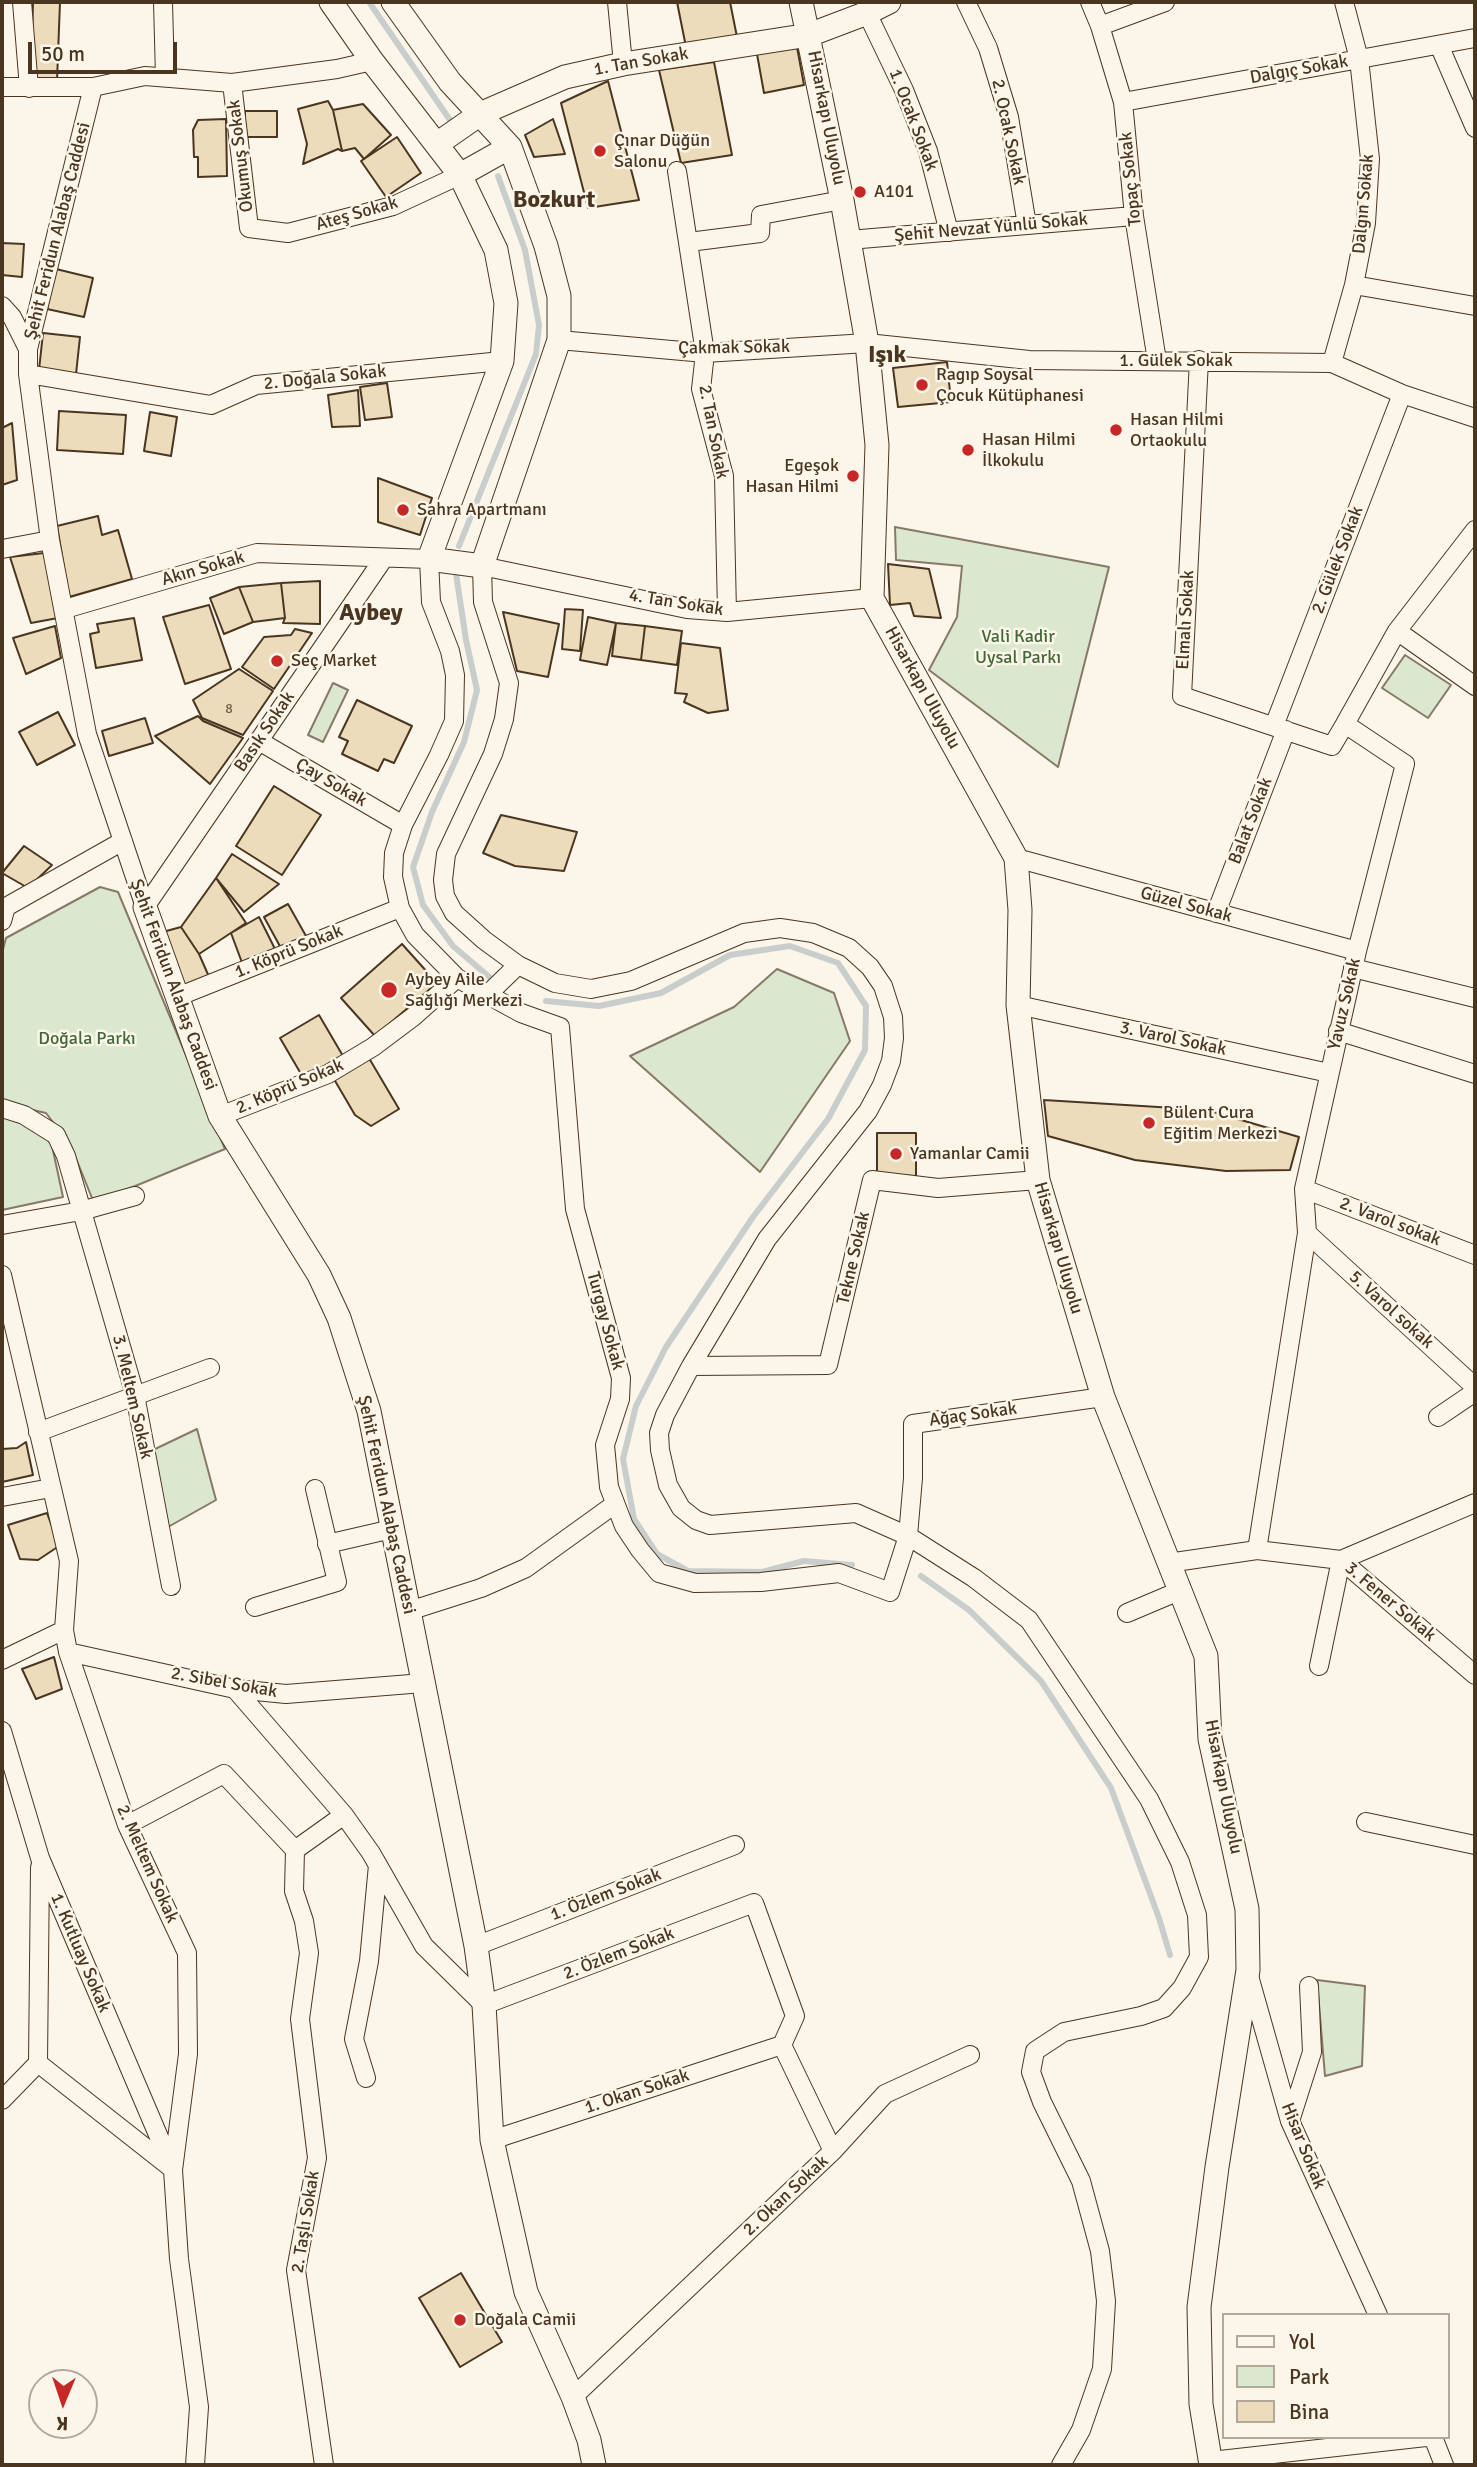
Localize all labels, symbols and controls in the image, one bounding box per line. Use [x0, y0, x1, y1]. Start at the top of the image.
scale bar [32, 28, 180, 72]
text: 50 m [41, 41, 85, 67]
street label: 1. Tan Sokak [592, 43, 690, 81]
street label: Hisarkapı Uluyolu [802, 49, 850, 187]
street label: Dalgıç Sokak [1248, 51, 1350, 89]
street label: 1. Ocak Sokak [884, 66, 942, 174]
street label: 2. Ocak Sokak [986, 77, 1030, 187]
street label: Okumuş Sokak [223, 99, 259, 213]
street label: Şehit Feridun Alabaş Caddesi [21, 120, 95, 342]
place label: Çınar Düğün Salonu [614, 130, 710, 172]
street label: Topaç Sokak [1115, 131, 1147, 227]
marker: Çınar Düğün Salonu [592, 143, 608, 159]
street label: Dalgın Sokak [1349, 153, 1379, 255]
place label: A101 [874, 181, 914, 203]
marker: A101 [852, 184, 868, 200]
district label: Bozkurt [513, 187, 595, 215]
street label: Ateş Sokak [314, 192, 400, 236]
street label: Şehit Nevzat Yünlü Sokak [893, 209, 1089, 247]
street label: Çakmak Sokak [678, 336, 790, 360]
district label: Işık [868, 342, 906, 370]
street label: 1. Gülek Sokak [1119, 350, 1233, 372]
street label: 2. Doğala Sokak [263, 361, 387, 395]
place label: Ragıp Soysal Çocuk Kütüphanesi [936, 364, 1084, 406]
marker: Ragıp Soysal Çocuk Kütüphanesi [914, 377, 930, 393]
street label: 2. Tan Sokak [693, 383, 733, 481]
place label: Hasan Hilmi Ortaokulu [1130, 409, 1224, 452]
marker: Hasan Hilmi Ortaokulu [1108, 422, 1124, 438]
place label: Hasan Hilmi İlkokulu [982, 429, 1076, 472]
marker: Hasan Hilmi İlkokulu [960, 442, 976, 458]
place label: Egeşok Hasan Hilmi [745, 455, 839, 498]
marker: Egeşok Hasan Hilmi [845, 468, 861, 484]
place label: Sahra Apartmanı [417, 499, 547, 521]
marker: Sahra Apartmanı [395, 502, 411, 518]
street label: 2. Gülek Sokak [1308, 503, 1368, 617]
street label: Akın Sokak [159, 547, 247, 591]
street label: Elmalı Sokak [1173, 570, 1199, 670]
street label: 4. Tan Sokak [627, 585, 725, 621]
district label: Aybey [339, 600, 403, 628]
street label: Hisarkapı Uluyolu [879, 623, 965, 753]
park label: Vali Kadir Uysal Parkı [975, 626, 1061, 668]
place label: Seç Market [291, 650, 377, 672]
marker: Seç Market [269, 653, 285, 669]
street label: Basık Sokak [230, 688, 300, 776]
house number: 8 [225, 701, 233, 717]
street label: Çay Sokak [292, 754, 370, 812]
street label: Balat Sokak [1225, 775, 1277, 867]
street label: Şehit Feridun Alabaş Caddesi [125, 876, 221, 1094]
street label: Güzel Sokak [1138, 882, 1234, 928]
street label: 1. Köprü Sokak [232, 921, 346, 983]
street label: Yavuz Sokak [1324, 956, 1366, 1052]
place label: Aybey Aile Sağlığı Merkezi [405, 969, 523, 1012]
marker: Aybey Aile Sağlığı Merkezi [379, 980, 399, 1000]
street label: 3. Varol Sokak [1118, 1017, 1228, 1061]
park label: Doğala Parkı [38, 1028, 136, 1050]
street label: 2. Köprü Sokak [233, 1055, 347, 1119]
place label: Bülent Cura Eğitim Merkezi [1163, 1102, 1278, 1144]
marker: Bülent Cura Eğitim Merkezi [1141, 1115, 1157, 1131]
place label: Yamanlar Camii [910, 1143, 1030, 1165]
marker: Yamanlar Camii [888, 1146, 904, 1162]
street label: Hisarkapı Uluyolu [1029, 1179, 1087, 1317]
street label: 2. Varol sokak [1336, 1193, 1444, 1251]
street label: Tekne Sokak [833, 1209, 875, 1307]
street label: 5. Varol sokak [1344, 1266, 1438, 1354]
street label: Turgay Sokak [581, 1269, 629, 1373]
street label: 3. Meltem Sokak [107, 1333, 157, 1461]
street label: Şehit Feridun Alabaş Caddesi [352, 1394, 420, 1616]
street label: Ağaç Sokak [928, 1398, 1018, 1432]
street label: 3. Fener Sokak [1340, 1558, 1440, 1646]
street label: 2. Sibel Sokak [169, 1663, 279, 1703]
street label: Hisarkapı Uluyolu [1199, 1718, 1247, 1856]
street label: 2. Meltem Sokak [111, 1802, 183, 1926]
street label: 1. Özlem Sokak [548, 1864, 664, 1926]
street label: 1. Kutluay Sokak [45, 1890, 115, 2016]
street label: 2. Özlem Sokak [561, 1923, 677, 1985]
street label: 1. Okan Sokak [582, 2065, 692, 2119]
street label: Hisar Sokak [1276, 2100, 1330, 2192]
street label: 2. Okan Sokak [739, 2151, 833, 2241]
street label: 2. Taşlı Sokak [287, 2169, 325, 2275]
place label: Doğala Camii [474, 2309, 576, 2331]
marker: Doğala Camii [452, 2312, 468, 2328]
legend [1222, 2313, 1449, 2439]
text: Yol [1289, 2329, 1315, 2355]
text: Park [1289, 2364, 1329, 2390]
north arrow [28, 2369, 98, 2439]
text: Bina [1289, 2399, 1330, 2425]
text: K [56, 2411, 69, 2435]

